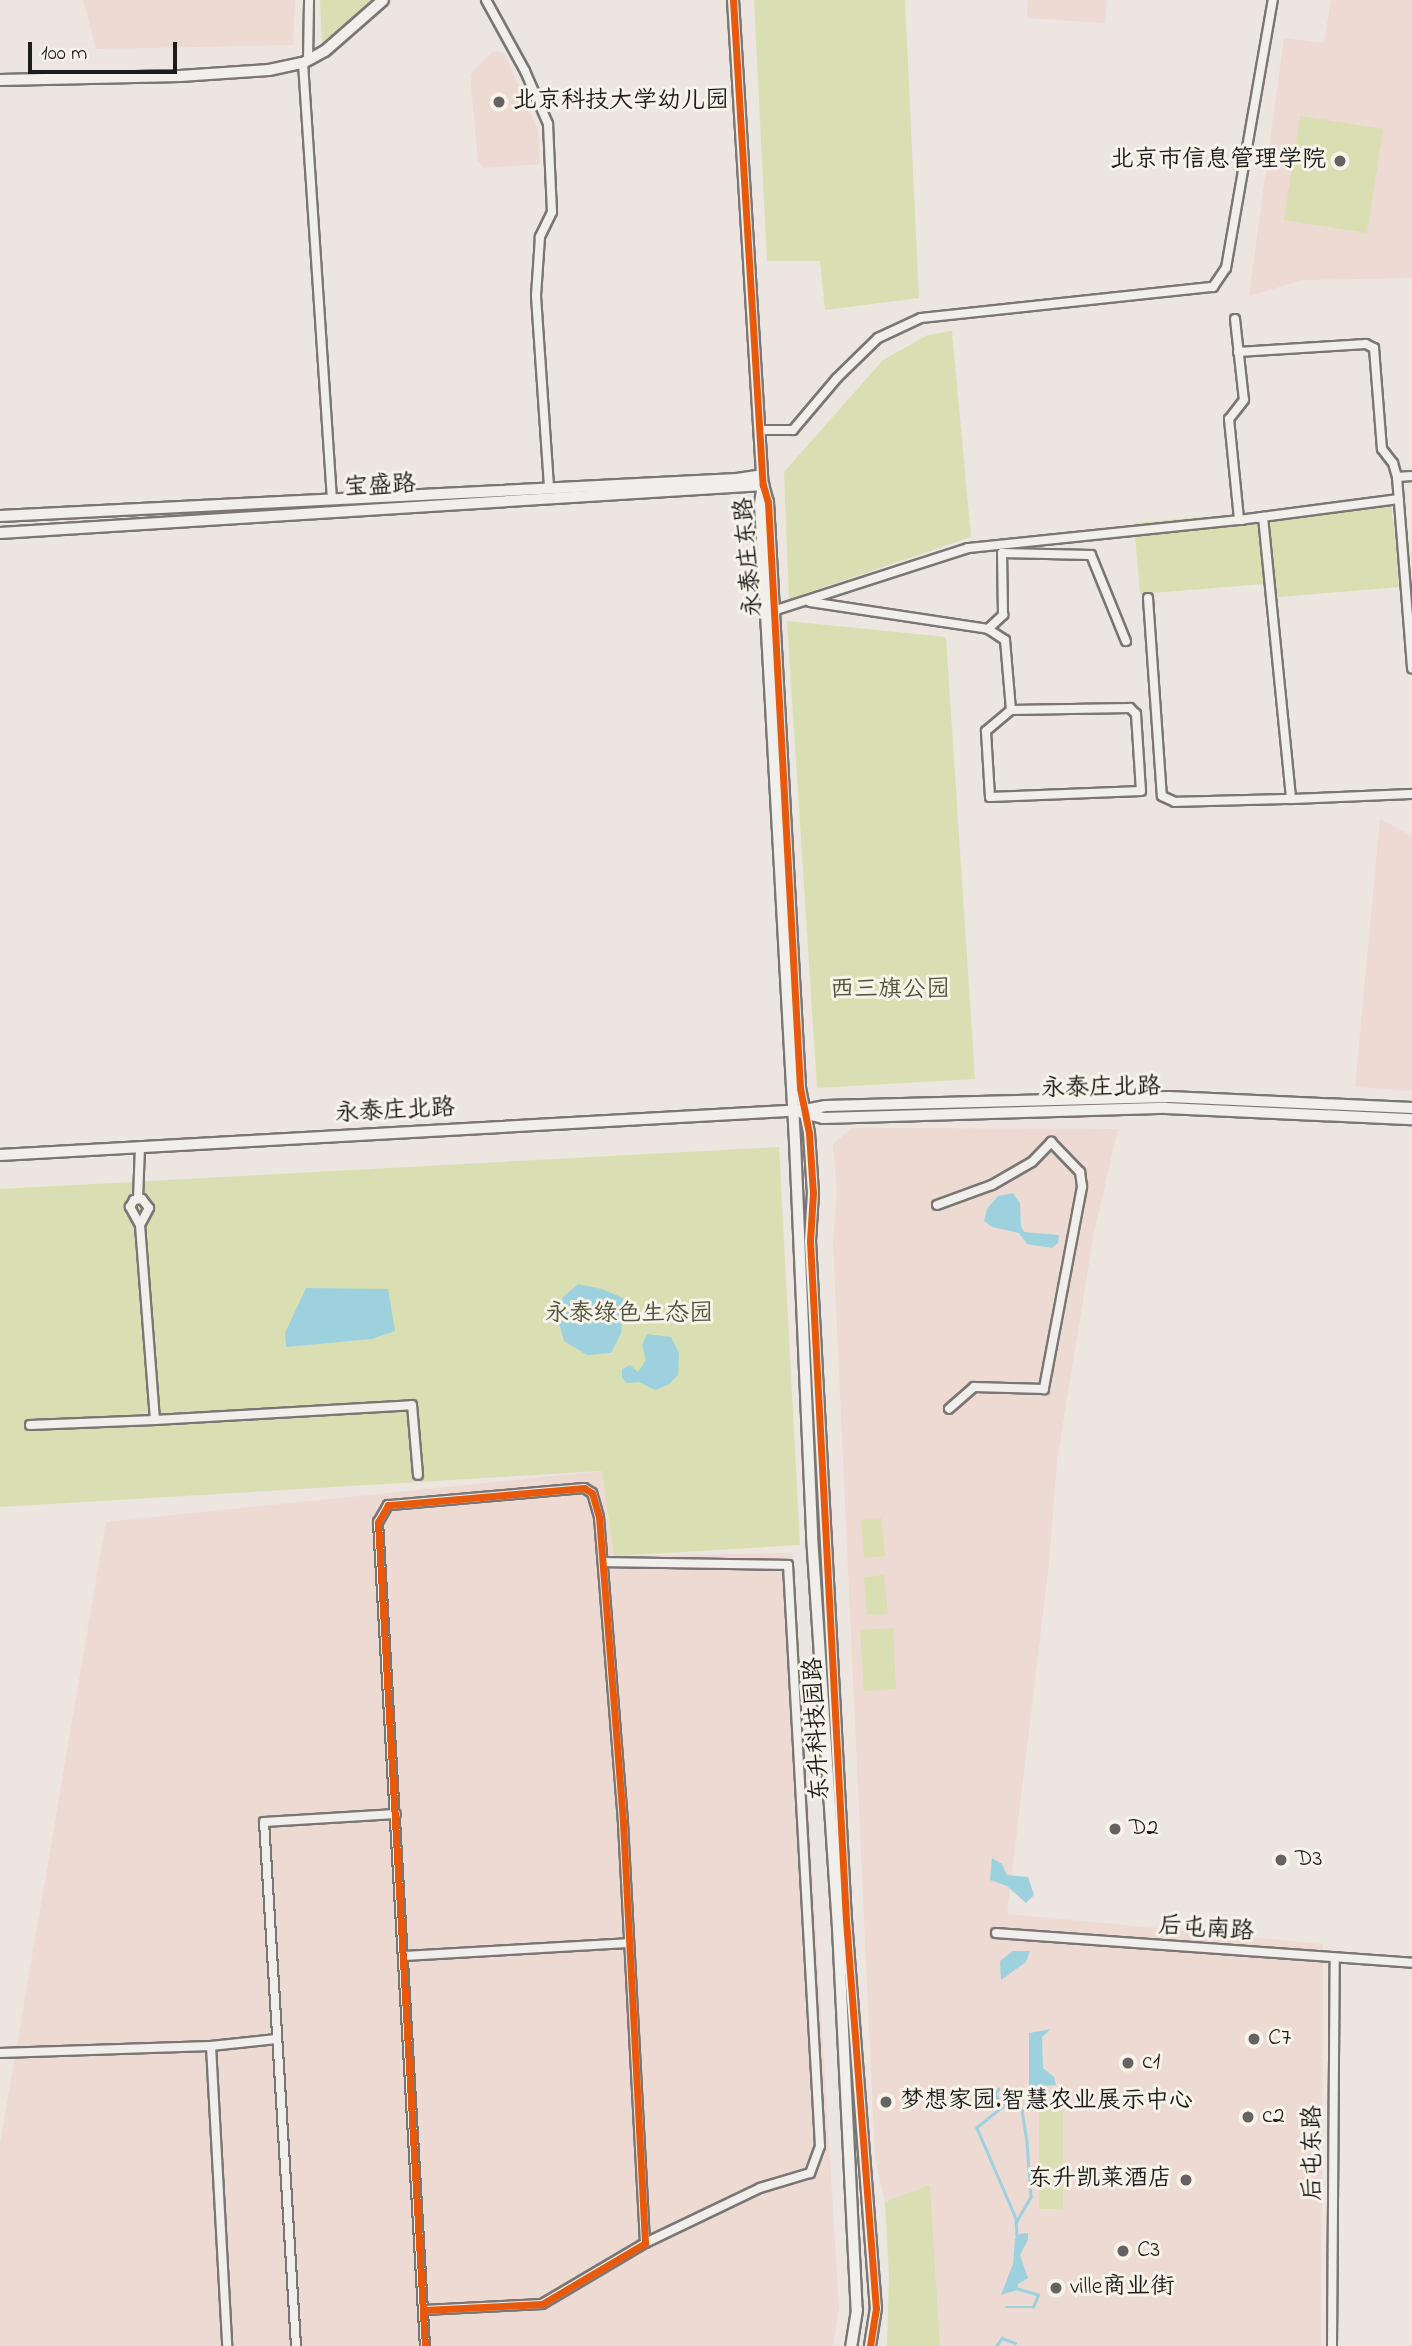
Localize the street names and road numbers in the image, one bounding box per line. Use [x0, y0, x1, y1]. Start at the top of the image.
street label: 宝盛路 [343, 471, 417, 503]
street label: 永泰庄东路 [730, 496, 770, 618]
street label: 永泰庄北路 [1041, 1074, 1161, 1104]
street label: 永泰庄北路 [334, 1094, 456, 1130]
street label: 东升科技园路 [800, 1656, 836, 1802]
street label: 后屯南路 [1157, 1912, 1255, 1948]
street label: 后屯东路 [1300, 2105, 1328, 2201]

